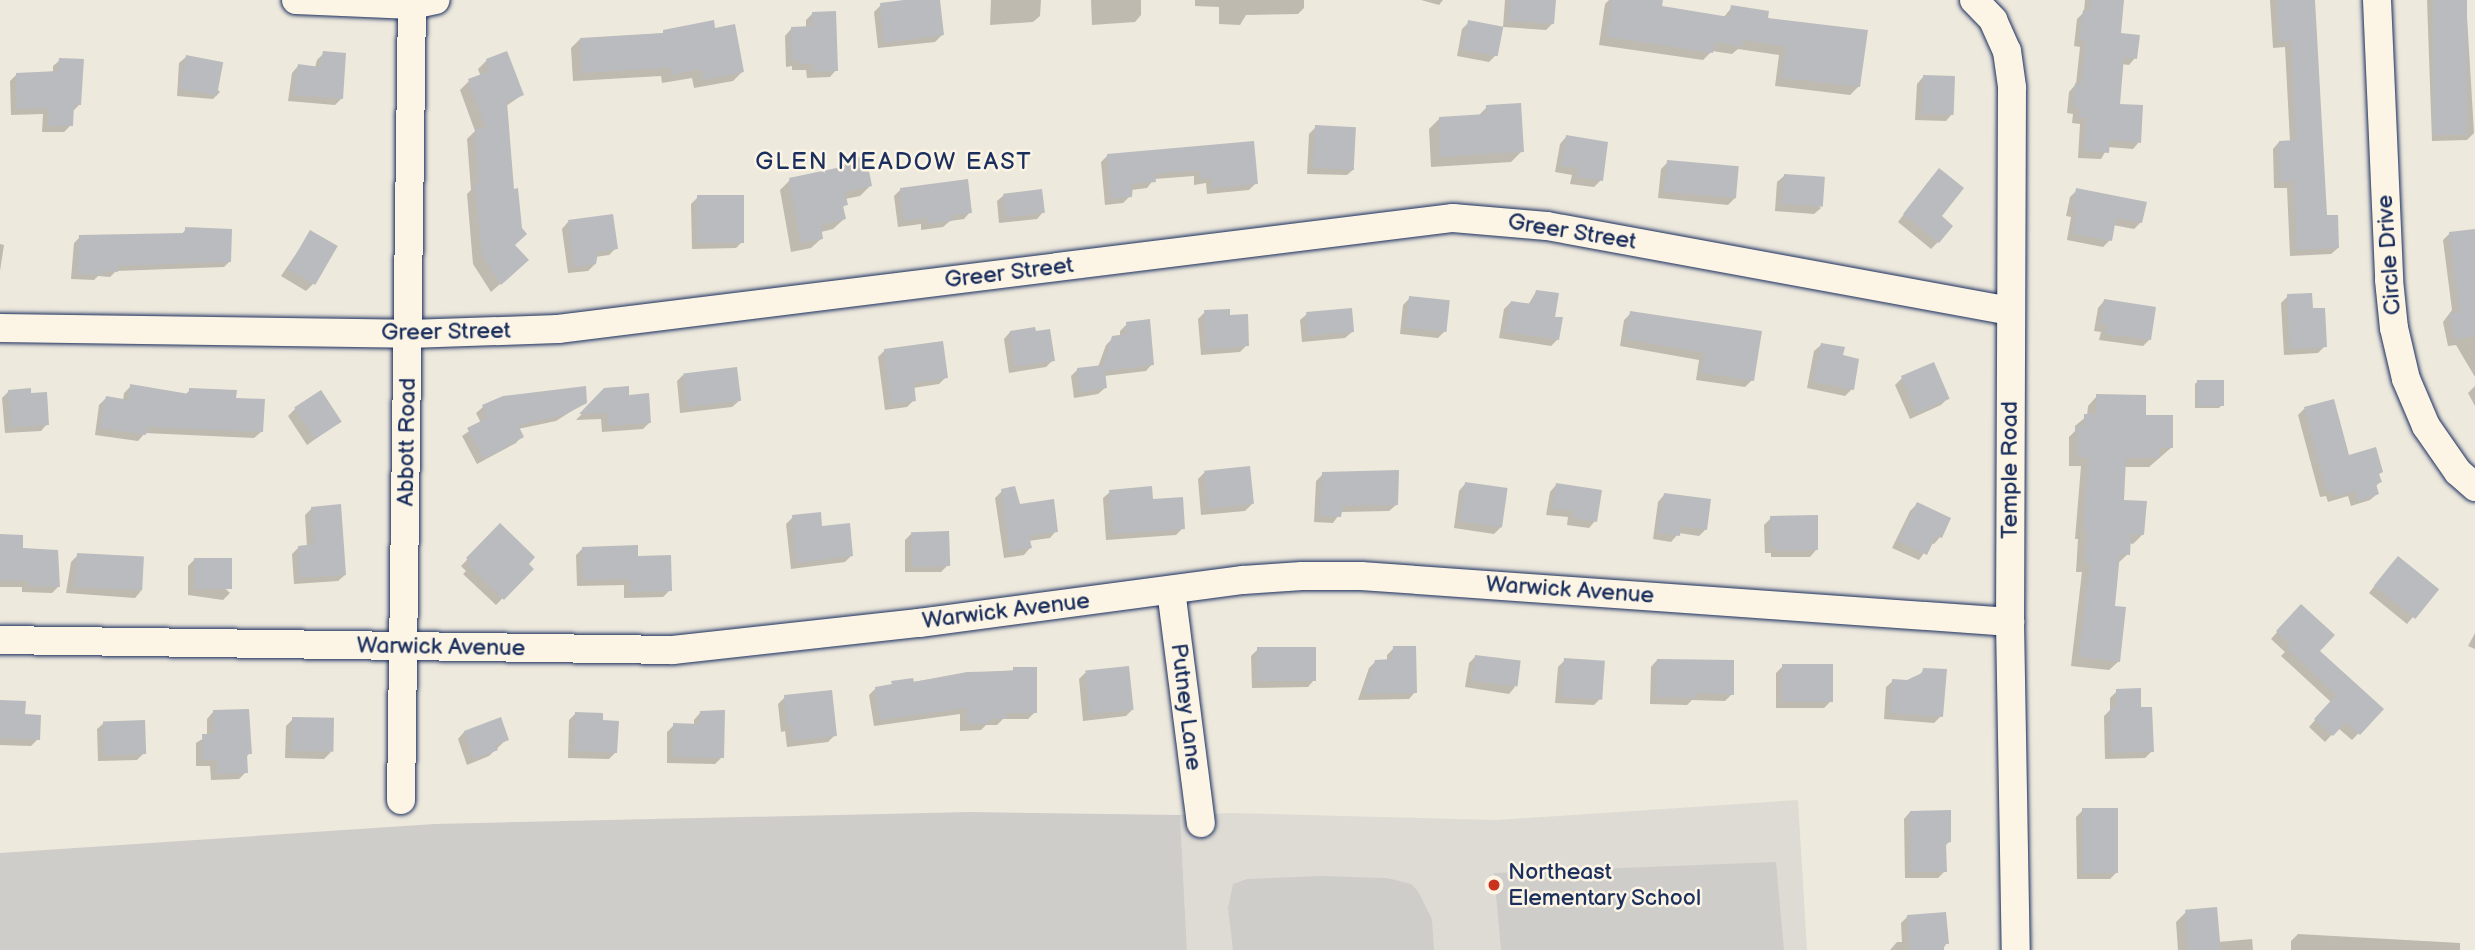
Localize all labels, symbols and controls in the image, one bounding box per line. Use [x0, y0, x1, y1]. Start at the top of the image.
district label: GLEN MEADOW EAST [757, 148, 1031, 176]
street label: Circle Drive [2371, 194, 2407, 316]
street label: Greer Street [1506, 208, 1638, 256]
street label: Greer Street [943, 251, 1075, 295]
street label: Greer Street [381, 317, 511, 347]
street label: Abbott Road [392, 377, 422, 507]
street label: Temple Road [1996, 401, 2024, 539]
street label: Warwick Avenue [1485, 570, 1655, 610]
street label: Warwick Avenue [921, 587, 1091, 635]
street label: Warwick Avenue [356, 632, 526, 662]
street label: Putney Lane [1164, 641, 1208, 773]
place label: Northeast Elementary School [1508, 858, 1703, 912]
marker: Northeast Elementary School [1486, 877, 1502, 893]

